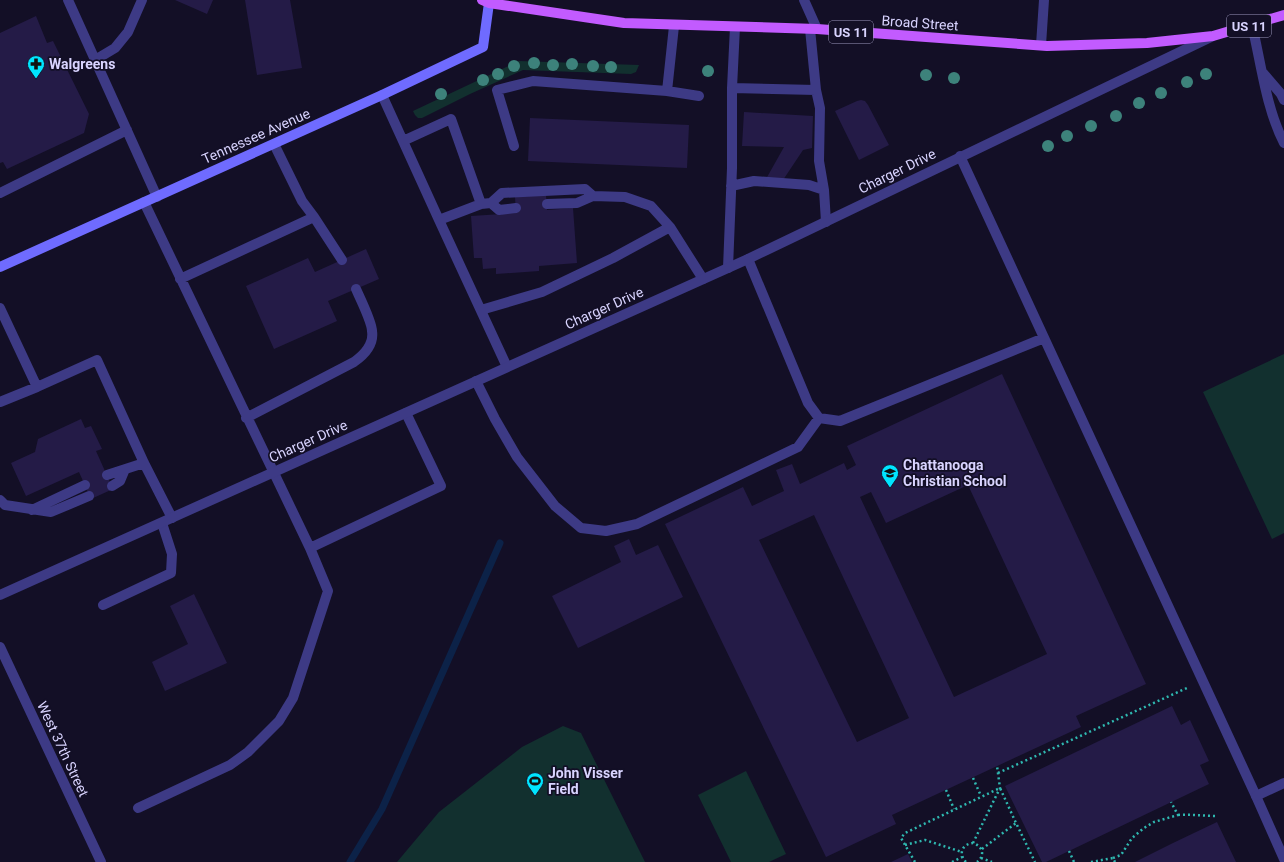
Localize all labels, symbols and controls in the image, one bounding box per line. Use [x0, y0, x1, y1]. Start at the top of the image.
street label: Broad Street [881, 12, 959, 34]
road number: US 11 [1227, 15, 1271, 37]
road number: US 11 [829, 21, 873, 43]
pharmacy icon: Walgreens [26, 54, 46, 79]
place label: Walgreens [49, 56, 115, 72]
street label: Tennessee Avenue [200, 105, 312, 167]
street label: Charger Drive [856, 145, 938, 197]
street label: Charger Drive [562, 284, 646, 332]
street label: Charger Drive [266, 417, 350, 465]
place label: Chattanooga Christian School [903, 457, 1007, 489]
school or university icon: Chattanooga Christian School [880, 463, 900, 488]
street label: West 37th Street [34, 699, 92, 800]
place label: John Visser Field [548, 765, 623, 797]
sports icon: John Visser Field [525, 771, 545, 796]

